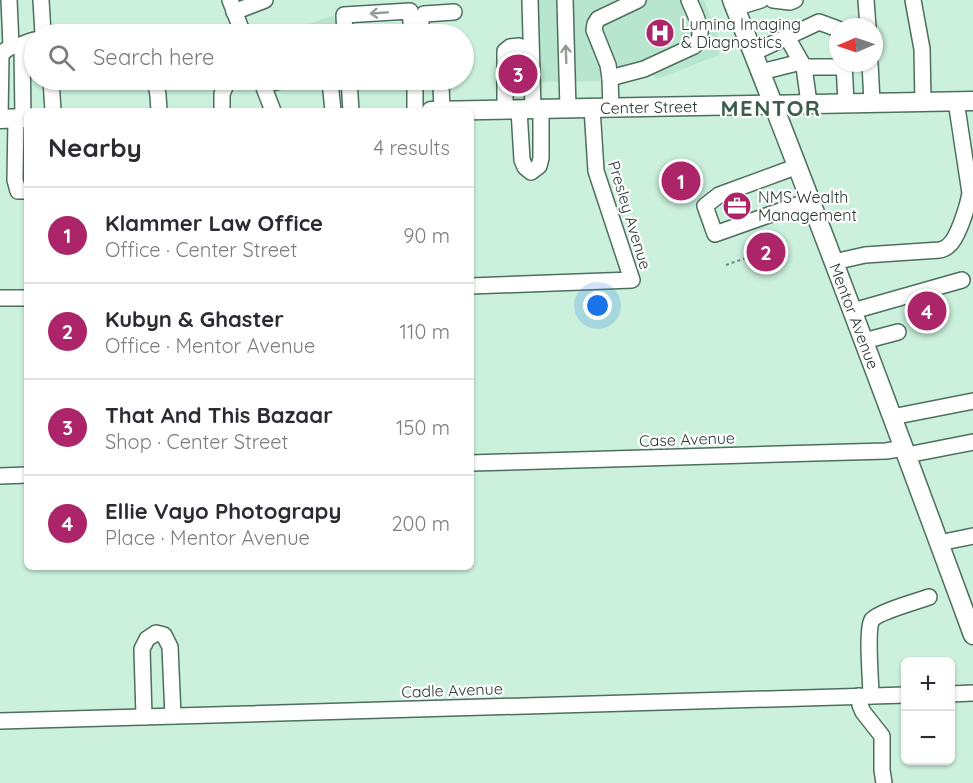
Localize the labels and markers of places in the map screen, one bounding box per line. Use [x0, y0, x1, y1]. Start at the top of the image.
place label: Lumina Imaging & Diagnostics [681, 14, 801, 52]
hospital icon: Lumina Imaging & Diagnostics [644, 17, 676, 49]
pin: 3 [498, 52, 538, 97]
pin: 1 [662, 158, 700, 204]
place label: NMS Wealth Management [758, 187, 857, 225]
office icon: NMS Wealth Management [721, 190, 753, 222]
pin: 2 [746, 230, 786, 274]
pin: 4 [908, 288, 946, 334]

